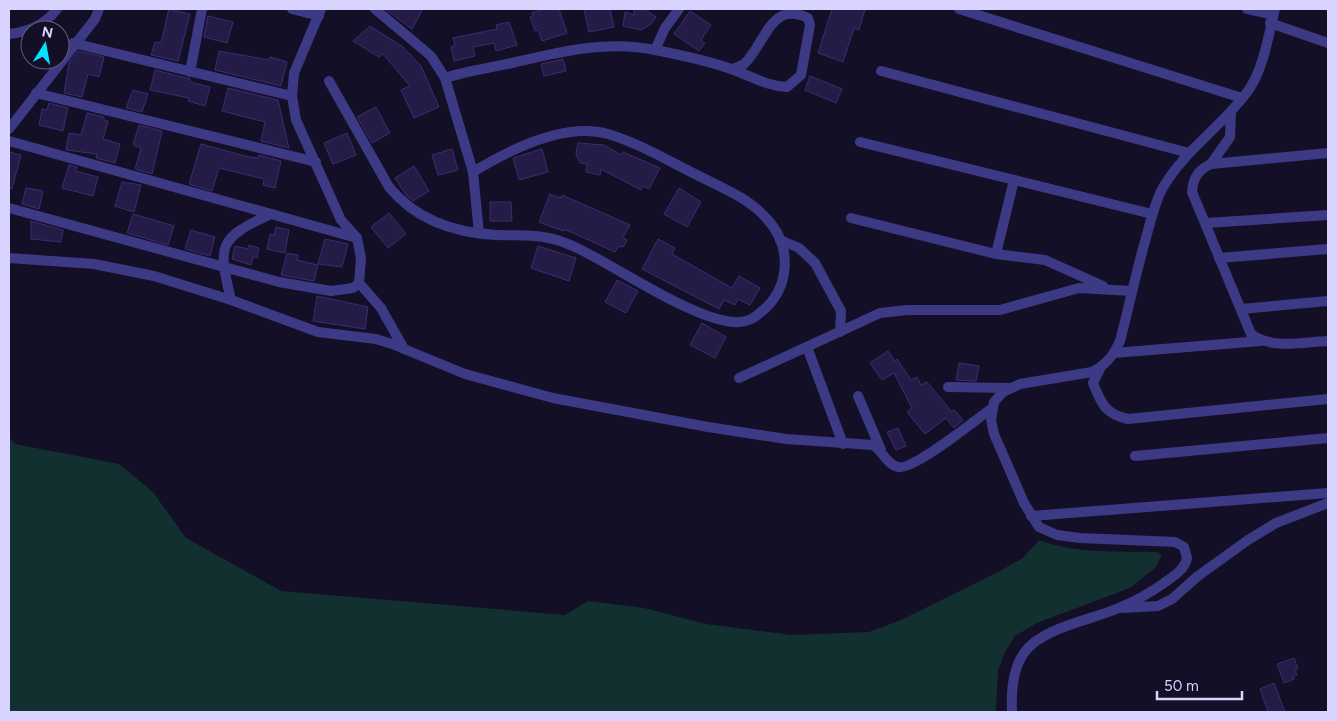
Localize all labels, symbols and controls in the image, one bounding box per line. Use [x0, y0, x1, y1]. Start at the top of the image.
north arrow [20, 20, 70, 70]
text: N [40, 23, 54, 42]
scale bar [1157, 668, 1242, 700]
text: 50 m [1164, 677, 1199, 695]

